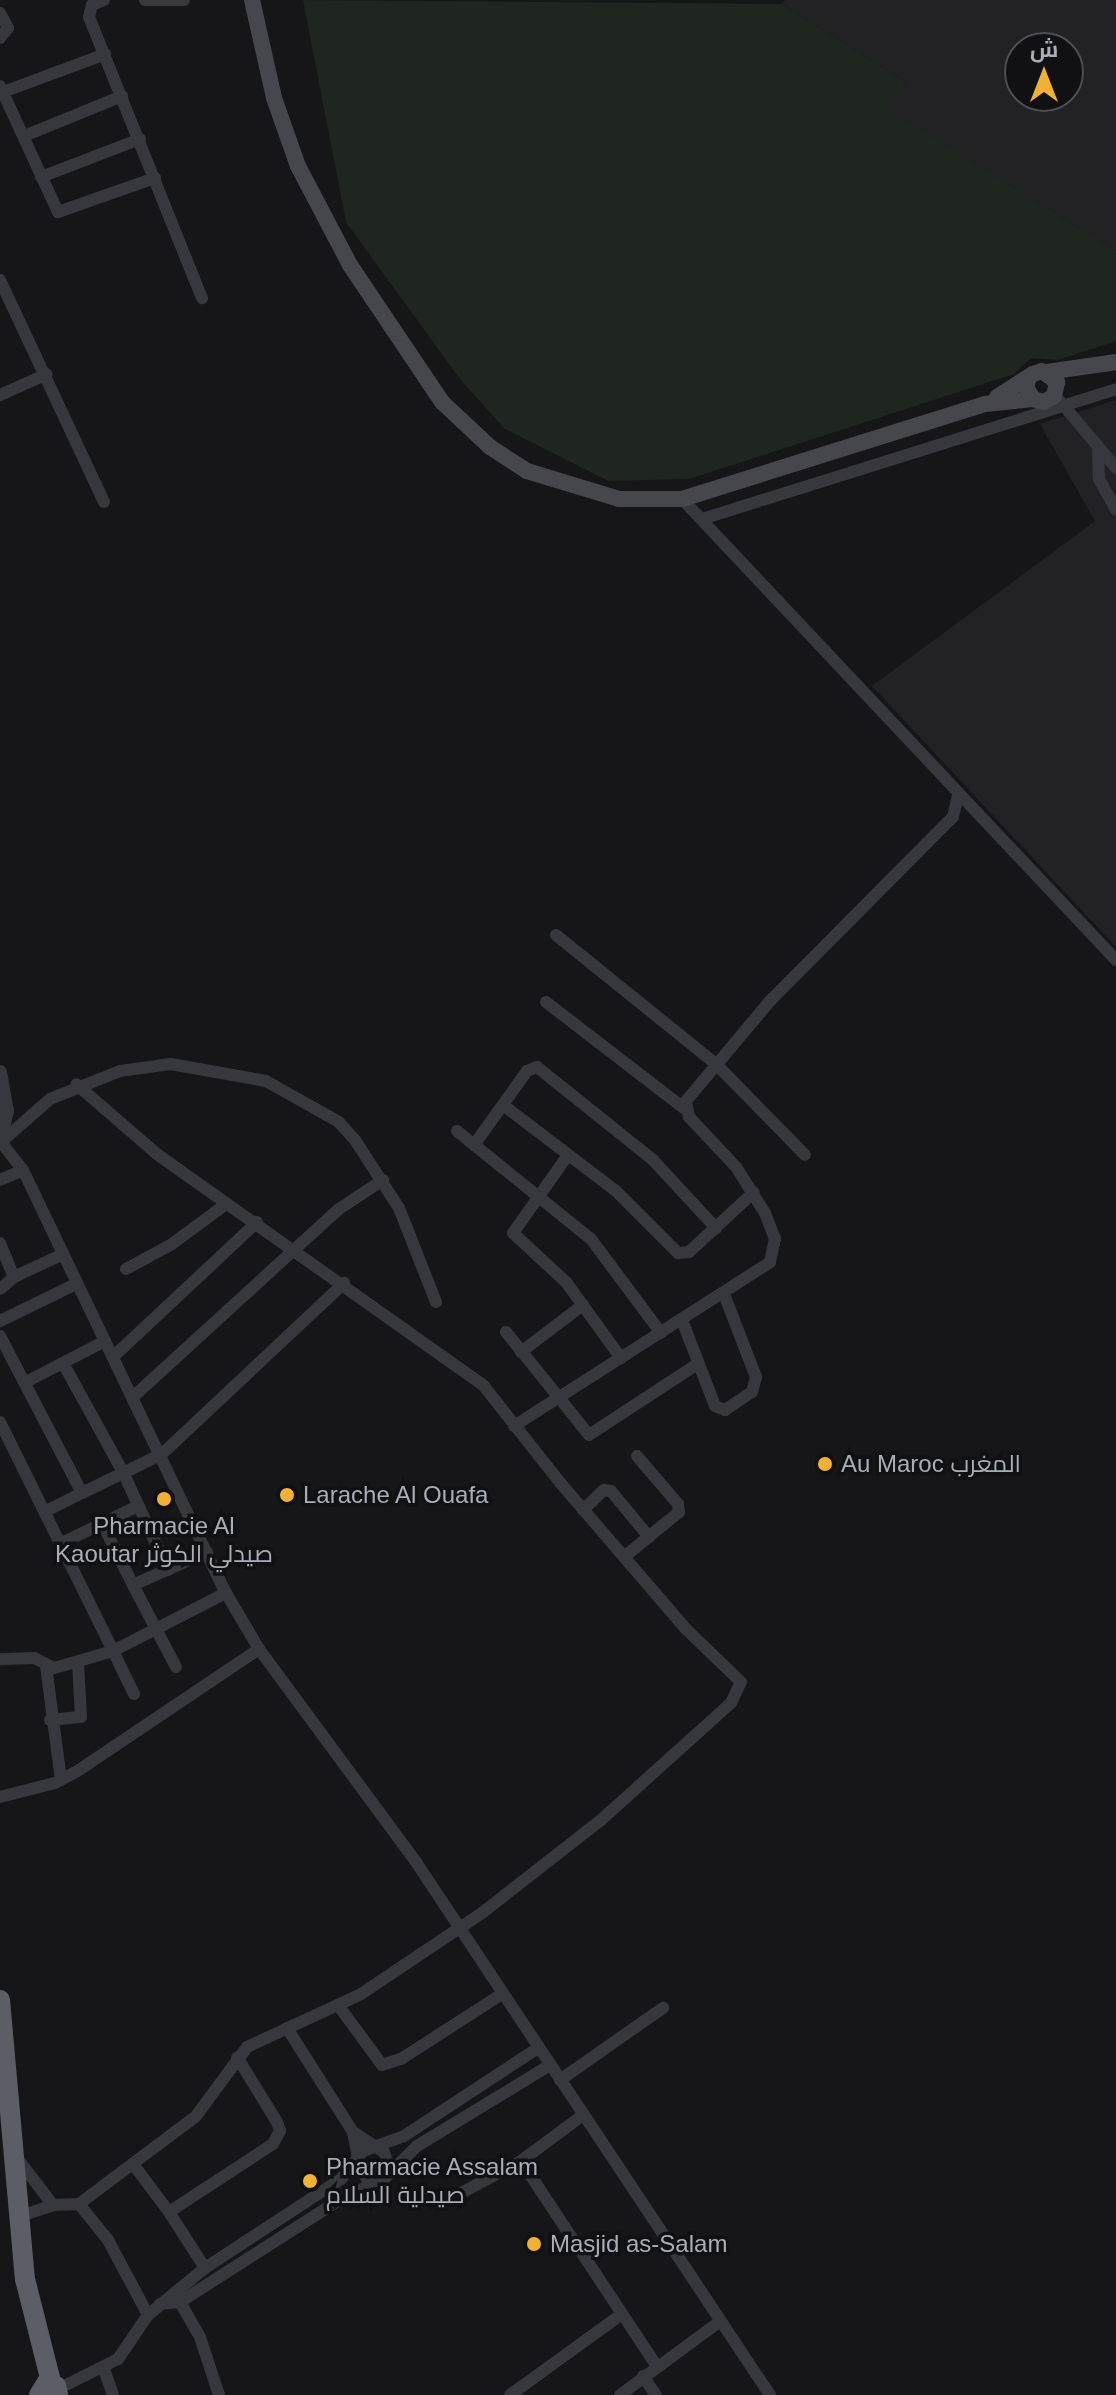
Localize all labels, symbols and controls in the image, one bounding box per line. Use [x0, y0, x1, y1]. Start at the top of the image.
north arrow [1004, 32, 1084, 112]
text: ش [1030, 37, 1058, 62]
place label: Au Maroc المغرب [841, 1450, 1021, 1478]
marker: Au Maroc المغرب [816, 1455, 834, 1473]
place label: Larache Al Ouafa [303, 1481, 490, 1509]
marker: Larache Al Ouafa [278, 1486, 296, 1504]
marker: Pharmacie Al Kaoutar صيدلي الكوثر [155, 1490, 173, 1508]
place label: Pharmacie Al Kaoutar صيدلي الكوثر [55, 1512, 273, 1568]
place label: Pharmacie Assalam صيدلية السلام [326, 2153, 539, 2209]
marker: Pharmacie Assalam صيدلية السلام [301, 2172, 319, 2190]
place label: Masjid as-Salam [550, 2230, 727, 2258]
marker: Masjid as-Salam [525, 2235, 543, 2253]

